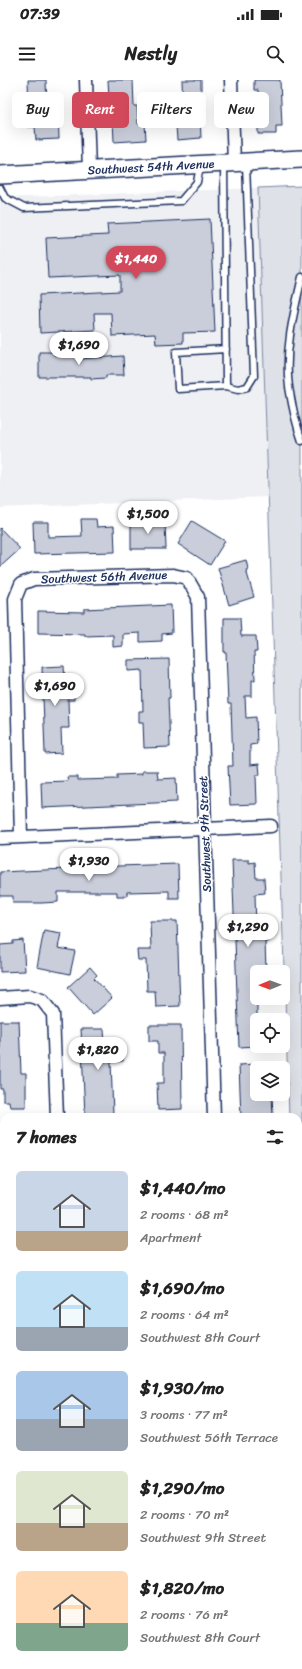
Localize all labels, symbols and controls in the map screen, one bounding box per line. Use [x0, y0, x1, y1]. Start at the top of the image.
text: 07:39 [20, 1, 60, 27]
text: Nestly [125, 38, 177, 70]
icon: menu [16, 43, 38, 65]
icon: search [264, 43, 286, 65]
chip: Buy [12, 92, 64, 128]
chip: Rent [72, 92, 129, 128]
chip: Filters [137, 92, 206, 128]
chip: New [214, 92, 269, 128]
street label: Southwest 54th Avenue [87, 153, 215, 181]
pin: $1,440 [103, 246, 169, 280]
text: $1,440 [115, 247, 157, 270]
pin: $1,690 [46, 332, 112, 366]
text: $1,690 [58, 333, 100, 356]
pin: $1,500 [115, 501, 181, 535]
text: $1,500 [127, 502, 169, 525]
street label: Southwest 56th Avenue [40, 564, 168, 590]
pin: $1,690 [22, 673, 88, 707]
text: $1,690 [34, 674, 76, 697]
street label: Southwest 9th Street [192, 775, 218, 893]
pin: $1,930 [56, 848, 122, 882]
text: $1,930 [68, 849, 110, 872]
pin: $1,290 [215, 914, 281, 948]
text: $1,290 [227, 915, 269, 938]
north arrow [250, 965, 290, 1005]
map controls [250, 965, 290, 1101]
button: locate [250, 1013, 290, 1053]
pin: $1,820 [65, 1037, 131, 1071]
text: $1,820 [77, 1038, 119, 1061]
button: layers [250, 1061, 290, 1101]
text: 7 homes [16, 1122, 76, 1152]
icon: filters [264, 1126, 286, 1148]
text: $1,440/mo [140, 1173, 225, 1203]
icon: home [48, 1187, 96, 1235]
text: 2 rooms · 68 m² [140, 1203, 229, 1226]
text: Apartment [140, 1226, 201, 1249]
text: $1,690/mo [140, 1273, 224, 1303]
icon: home [48, 1287, 96, 1335]
text: 2 rooms · 64 m² [140, 1303, 229, 1326]
text: Southwest 8th Court [140, 1326, 260, 1349]
text: $1,930/mo [140, 1373, 224, 1403]
icon: home [48, 1387, 96, 1435]
text: 3 rooms · 77 m² [140, 1403, 228, 1426]
text: Southwest 56th Terrace [140, 1426, 278, 1449]
text: $1,290/mo [140, 1473, 224, 1503]
icon: home [48, 1487, 96, 1535]
text: 2 rooms · 70 m² [140, 1503, 229, 1526]
text: Southwest 9th Street [140, 1526, 266, 1549]
text: $1,820/mo [140, 1573, 224, 1603]
icon: home [48, 1587, 96, 1635]
text: 2 rooms · 76 m² [140, 1603, 228, 1626]
text: Southwest 8th Court [140, 1626, 260, 1649]

